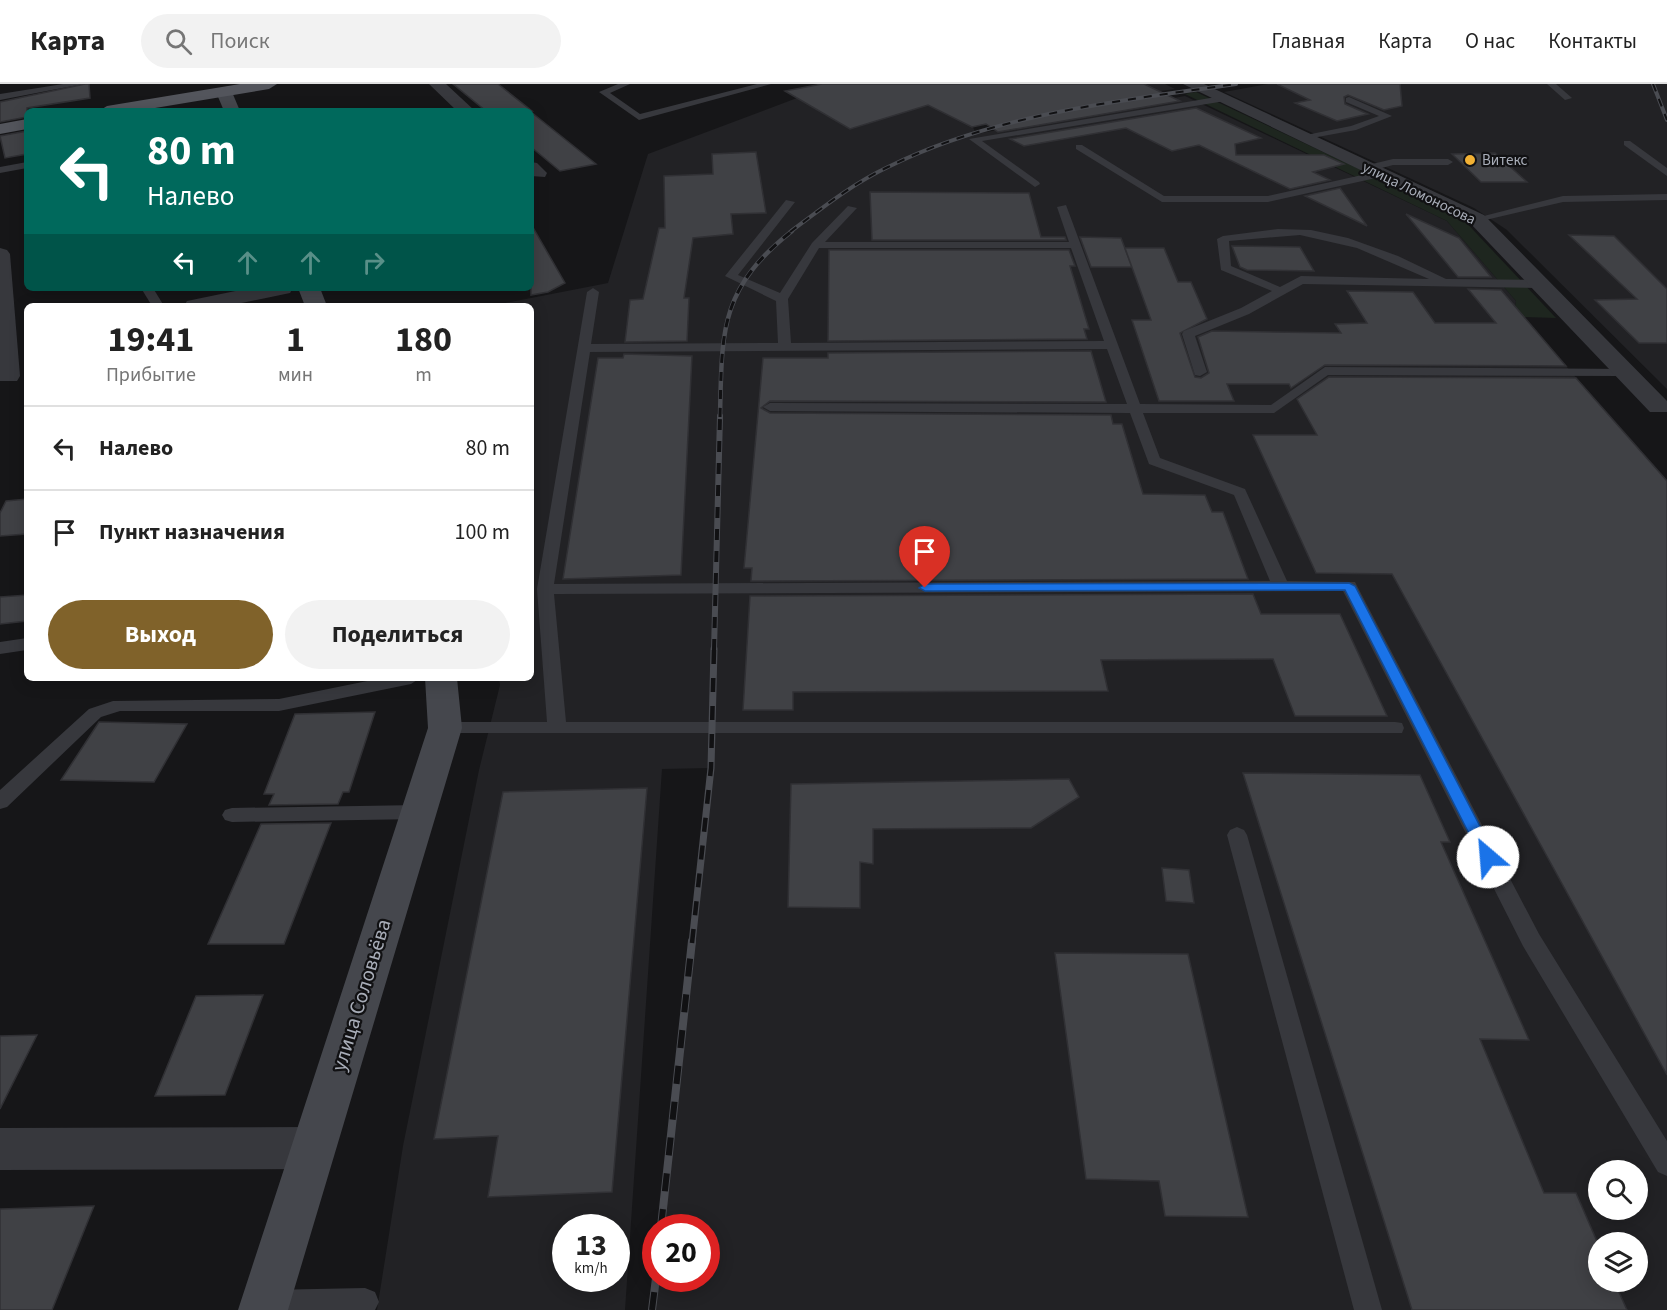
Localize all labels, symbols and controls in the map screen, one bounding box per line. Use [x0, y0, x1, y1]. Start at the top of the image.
search box [141, 14, 561, 68]
text: Карта [30, 21, 105, 61]
icon: search [162, 25, 195, 58]
text: Поиск [210, 25, 270, 57]
text: Главная [1272, 26, 1345, 56]
text: Карта [1378, 26, 1432, 56]
text: О нас [1465, 26, 1515, 56]
text: Контакты [1548, 26, 1637, 56]
text: 80 m [147, 121, 236, 181]
icon: left [48, 132, 126, 210]
place label: Витекс [1482, 150, 1528, 171]
marker: Витекс [1463, 153, 1477, 167]
street label: улица Ломоносова [1358, 157, 1479, 230]
text: Налево [147, 177, 234, 216]
icon: left [168, 246, 201, 279]
icon: ahead [231, 246, 264, 279]
icon: ahead [294, 246, 327, 279]
icon: right [357, 246, 390, 279]
text: 19:41 [108, 314, 194, 365]
text: 1 [286, 314, 305, 365]
text: 180 [395, 314, 452, 365]
text: Прибытие [106, 361, 196, 389]
text: мин [278, 361, 313, 389]
text: m [415, 361, 432, 389]
icon: left [48, 432, 81, 465]
text: Налево [99, 432, 173, 464]
text: 80 m [465, 432, 510, 464]
icon: arrive [48, 516, 81, 549]
text: Пункт назначения [99, 516, 285, 548]
text: 100 m [455, 516, 510, 548]
pin [899, 526, 950, 588]
icon: arrive [908, 535, 941, 568]
button: Выход [48, 600, 273, 669]
button: Поделиться [285, 600, 510, 669]
position arrow [1456, 825, 1520, 889]
street label: улица Соловьёва [324, 915, 398, 1075]
map controls [1588, 1160, 1648, 1292]
button: search [1588, 1160, 1648, 1220]
speed limit sign: 20 [642, 1214, 720, 1292]
text: 13 [575, 1224, 607, 1267]
button: layers [1588, 1232, 1648, 1292]
text: km/h [574, 1258, 608, 1279]

